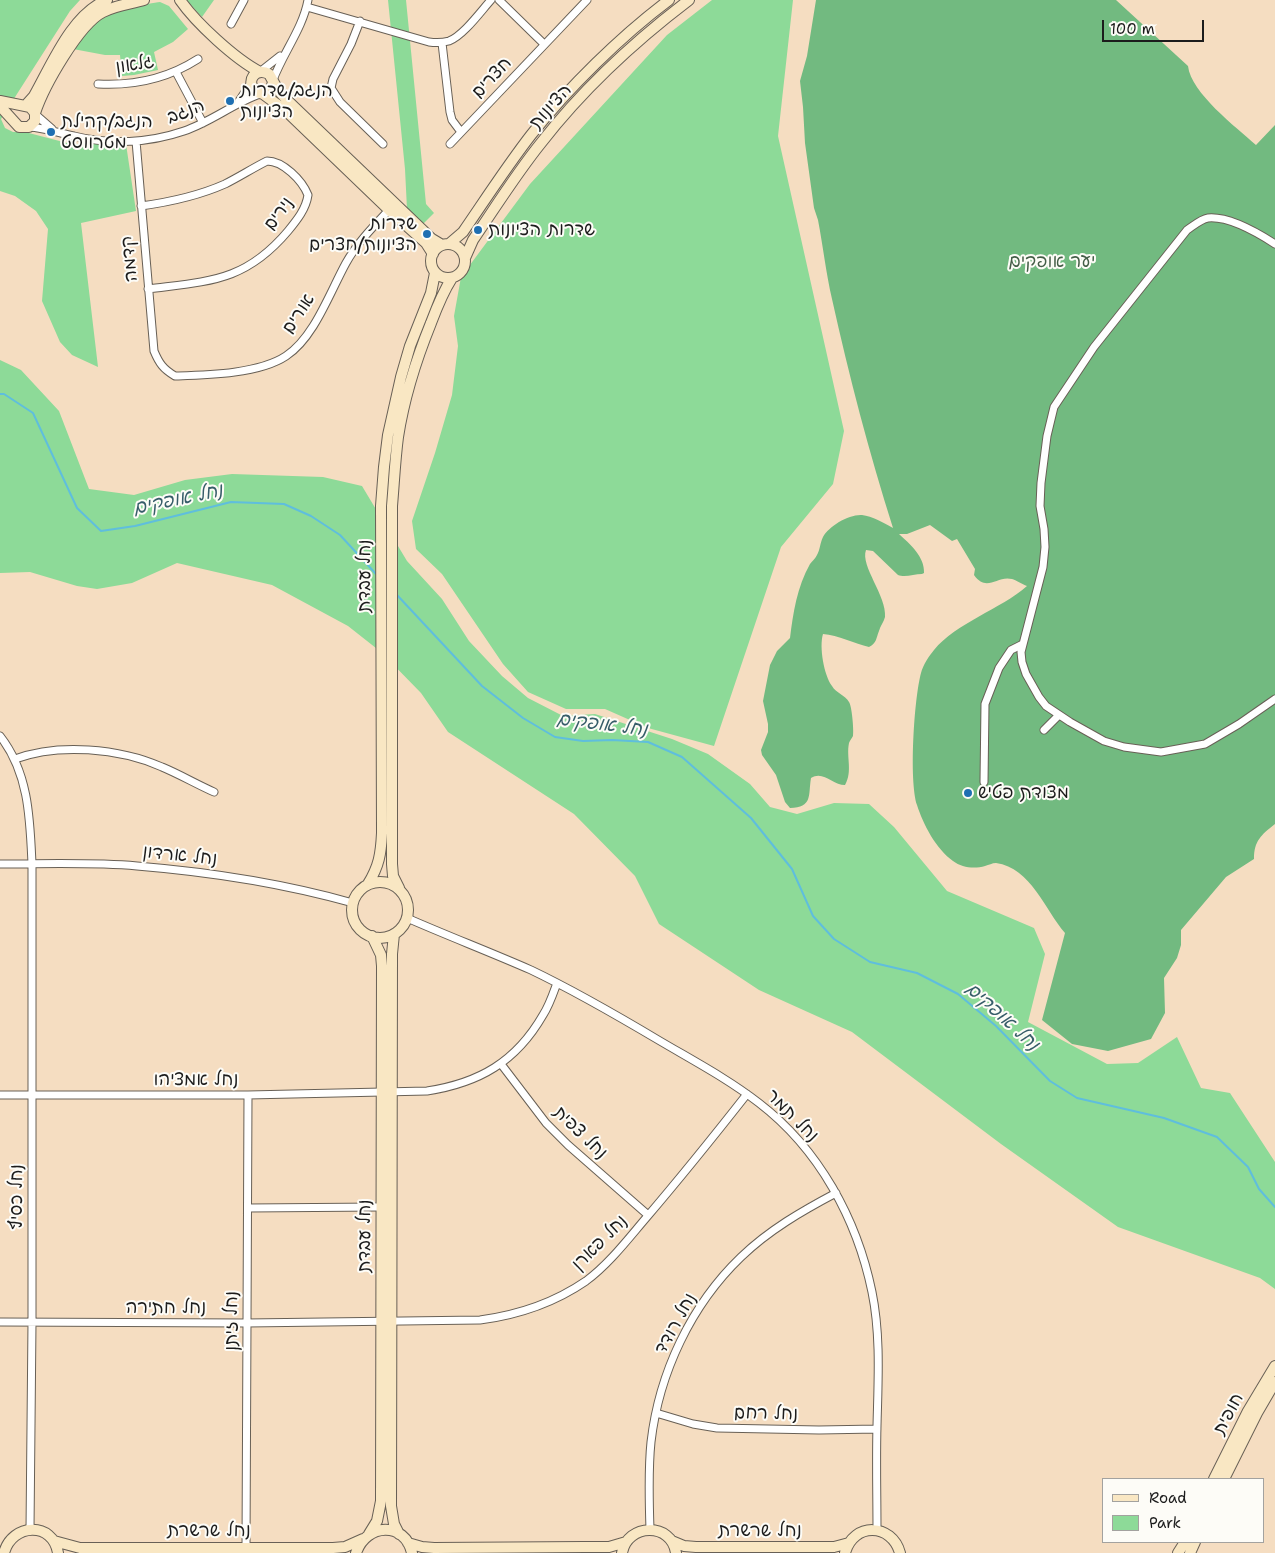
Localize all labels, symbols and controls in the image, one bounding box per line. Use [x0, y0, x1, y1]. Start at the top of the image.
scale bar [1105, 10, 1208, 42]
text: 100 m [1110, 19, 1155, 39]
street label: גלאון [114, 51, 156, 79]
street label: חצרים [468, 53, 516, 103]
place label: הנגב/שדרות הציונות [240, 80, 333, 122]
street label: הציונות [525, 80, 577, 134]
street label: הנגב [164, 95, 208, 129]
marker: הנגב/שדרות הציונות [224, 95, 236, 107]
place label: הנגב/קהילת מטרווסט [61, 111, 153, 154]
marker: הנגב/קהילת מטרווסט [45, 126, 57, 138]
street label: נירים [260, 193, 298, 235]
place label: שדרות הציונות/חצרים [309, 213, 417, 255]
place label: שדרות הציונות [488, 219, 595, 241]
marker: שדרות הציונות [472, 224, 484, 236]
marker: שדרות הציונות/חצרים [421, 228, 433, 240]
street label: קדמה [117, 235, 143, 283]
park label: יער אופקים [1009, 251, 1095, 273]
street label: אורים [278, 290, 320, 338]
water label: נחל אופקים [131, 479, 225, 521]
street label: נחל עבדת [354, 539, 376, 613]
water label: נחל אופקים [555, 708, 649, 742]
place label: מצודת פטיש [978, 782, 1069, 804]
marker: מצודת פטיש [962, 787, 974, 799]
street label: נחל ארדון [142, 841, 218, 871]
water label: נחל אופקים [961, 978, 1043, 1056]
street label: נחל אמציהו [154, 1069, 238, 1091]
street label: נחל תמר [761, 1085, 823, 1147]
street label: נחל צפית [549, 1102, 611, 1164]
street label: נחל כסיף [6, 1164, 28, 1230]
street label: נחל עבדת [354, 1199, 376, 1273]
street label: נחל פארן [568, 1211, 632, 1275]
street label: נחל רודד [650, 1290, 702, 1358]
street label: נחל זיתן [221, 1291, 243, 1351]
street label: נחל חתירה [126, 1297, 206, 1319]
street label: חופית [1209, 1389, 1249, 1439]
street label: נחל רחם [734, 1403, 798, 1425]
legend [1102, 1478, 1265, 1543]
text: Road [1149, 1488, 1187, 1508]
text: Park [1149, 1513, 1181, 1533]
street label: נחל שרשרת [167, 1520, 251, 1542]
street label: נחל שרשרת [718, 1520, 802, 1542]

